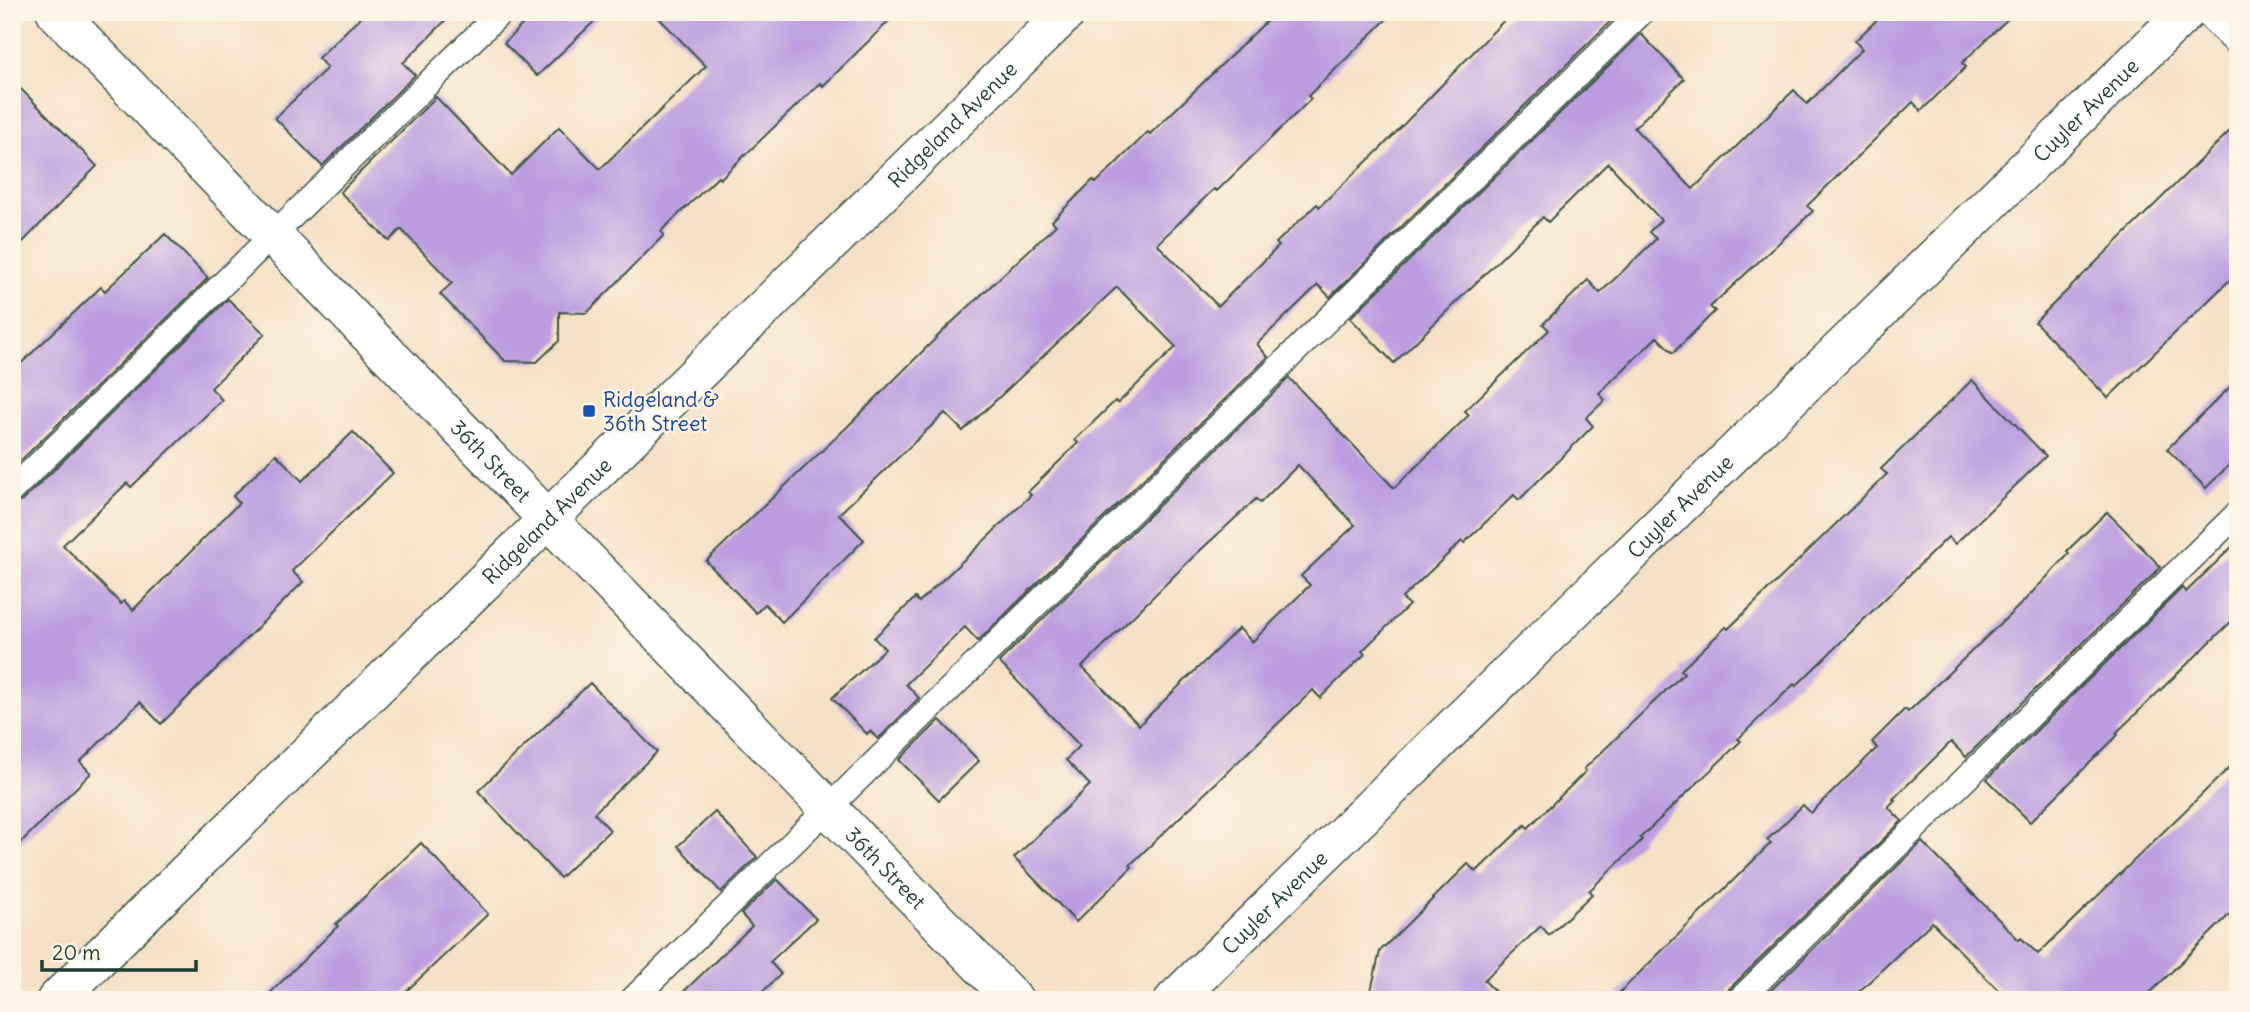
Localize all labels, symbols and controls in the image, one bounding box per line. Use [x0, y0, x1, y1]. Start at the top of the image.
street label: Cuyler Avenue [2027, 52, 2144, 168]
street label: Ridgeland Avenue [882, 55, 1022, 193]
place label: Ridgeland & 36th Street [603, 386, 719, 437]
marker: Ridgeland & 36th Street [581, 403, 597, 419]
street label: 36th Street [445, 414, 537, 508]
street label: Cuyler Avenue [1621, 448, 1739, 564]
street label: Ridgeland Avenue [476, 451, 617, 590]
street label: 36th Street [840, 821, 932, 915]
street label: Cuyler Avenue [1215, 844, 1333, 960]
scale bar [42, 928, 196, 972]
text: 20 m [52, 939, 101, 966]

